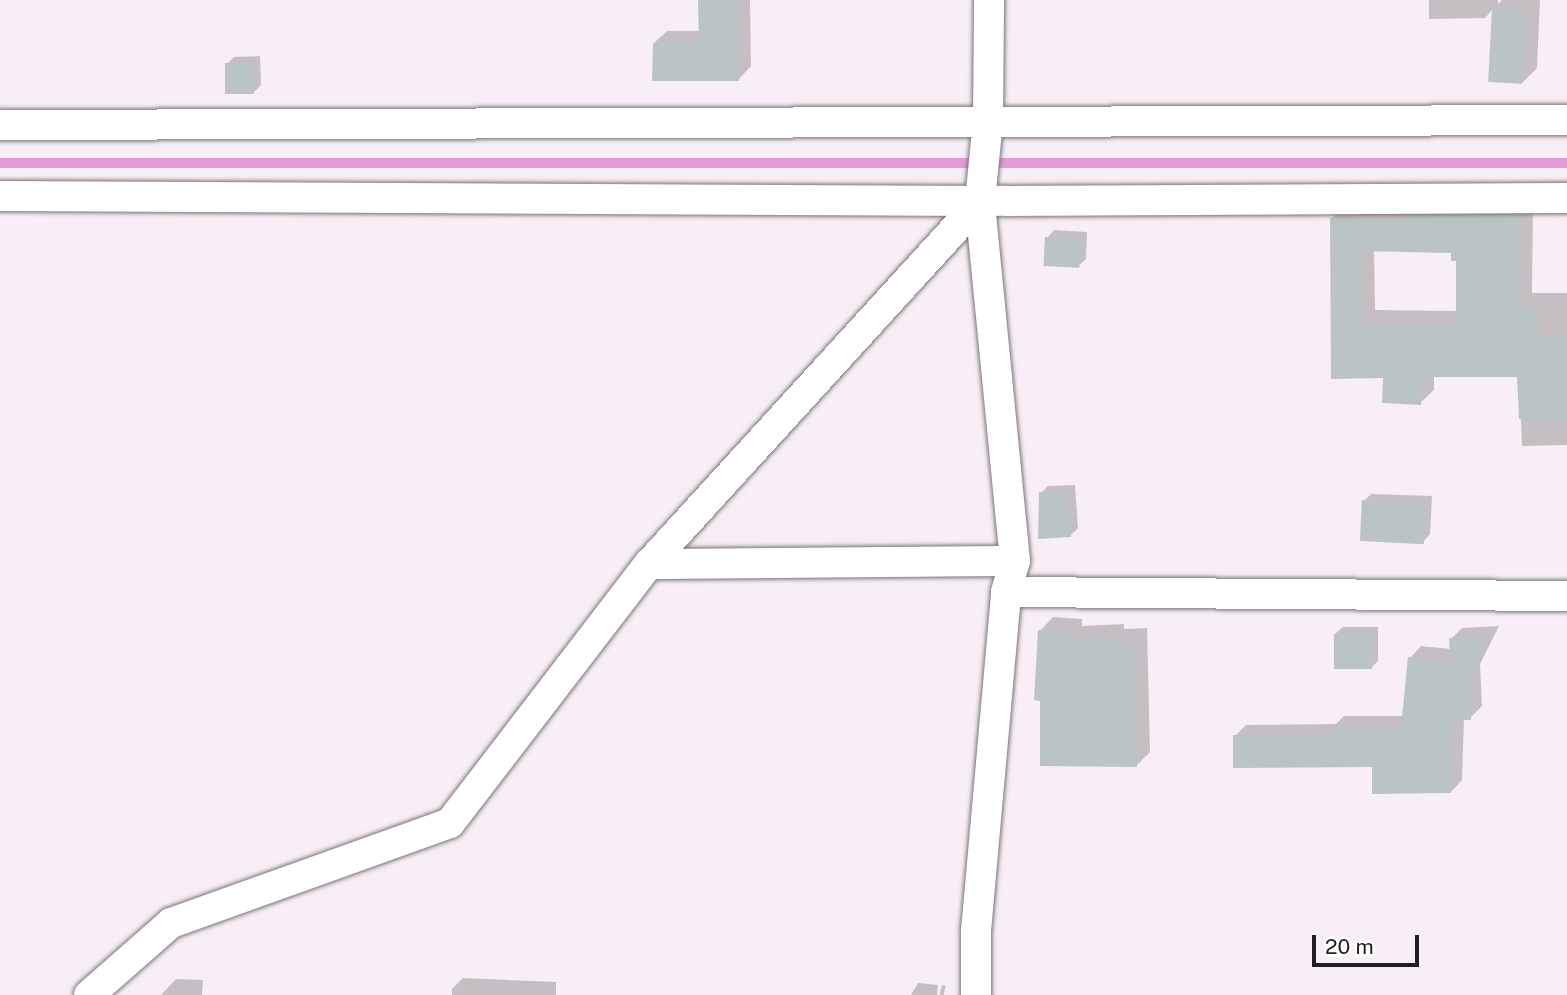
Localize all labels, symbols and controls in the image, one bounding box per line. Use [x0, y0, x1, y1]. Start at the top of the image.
scale bar [1315, 922, 1422, 966]
text: 20 m [1325, 934, 1374, 959]

